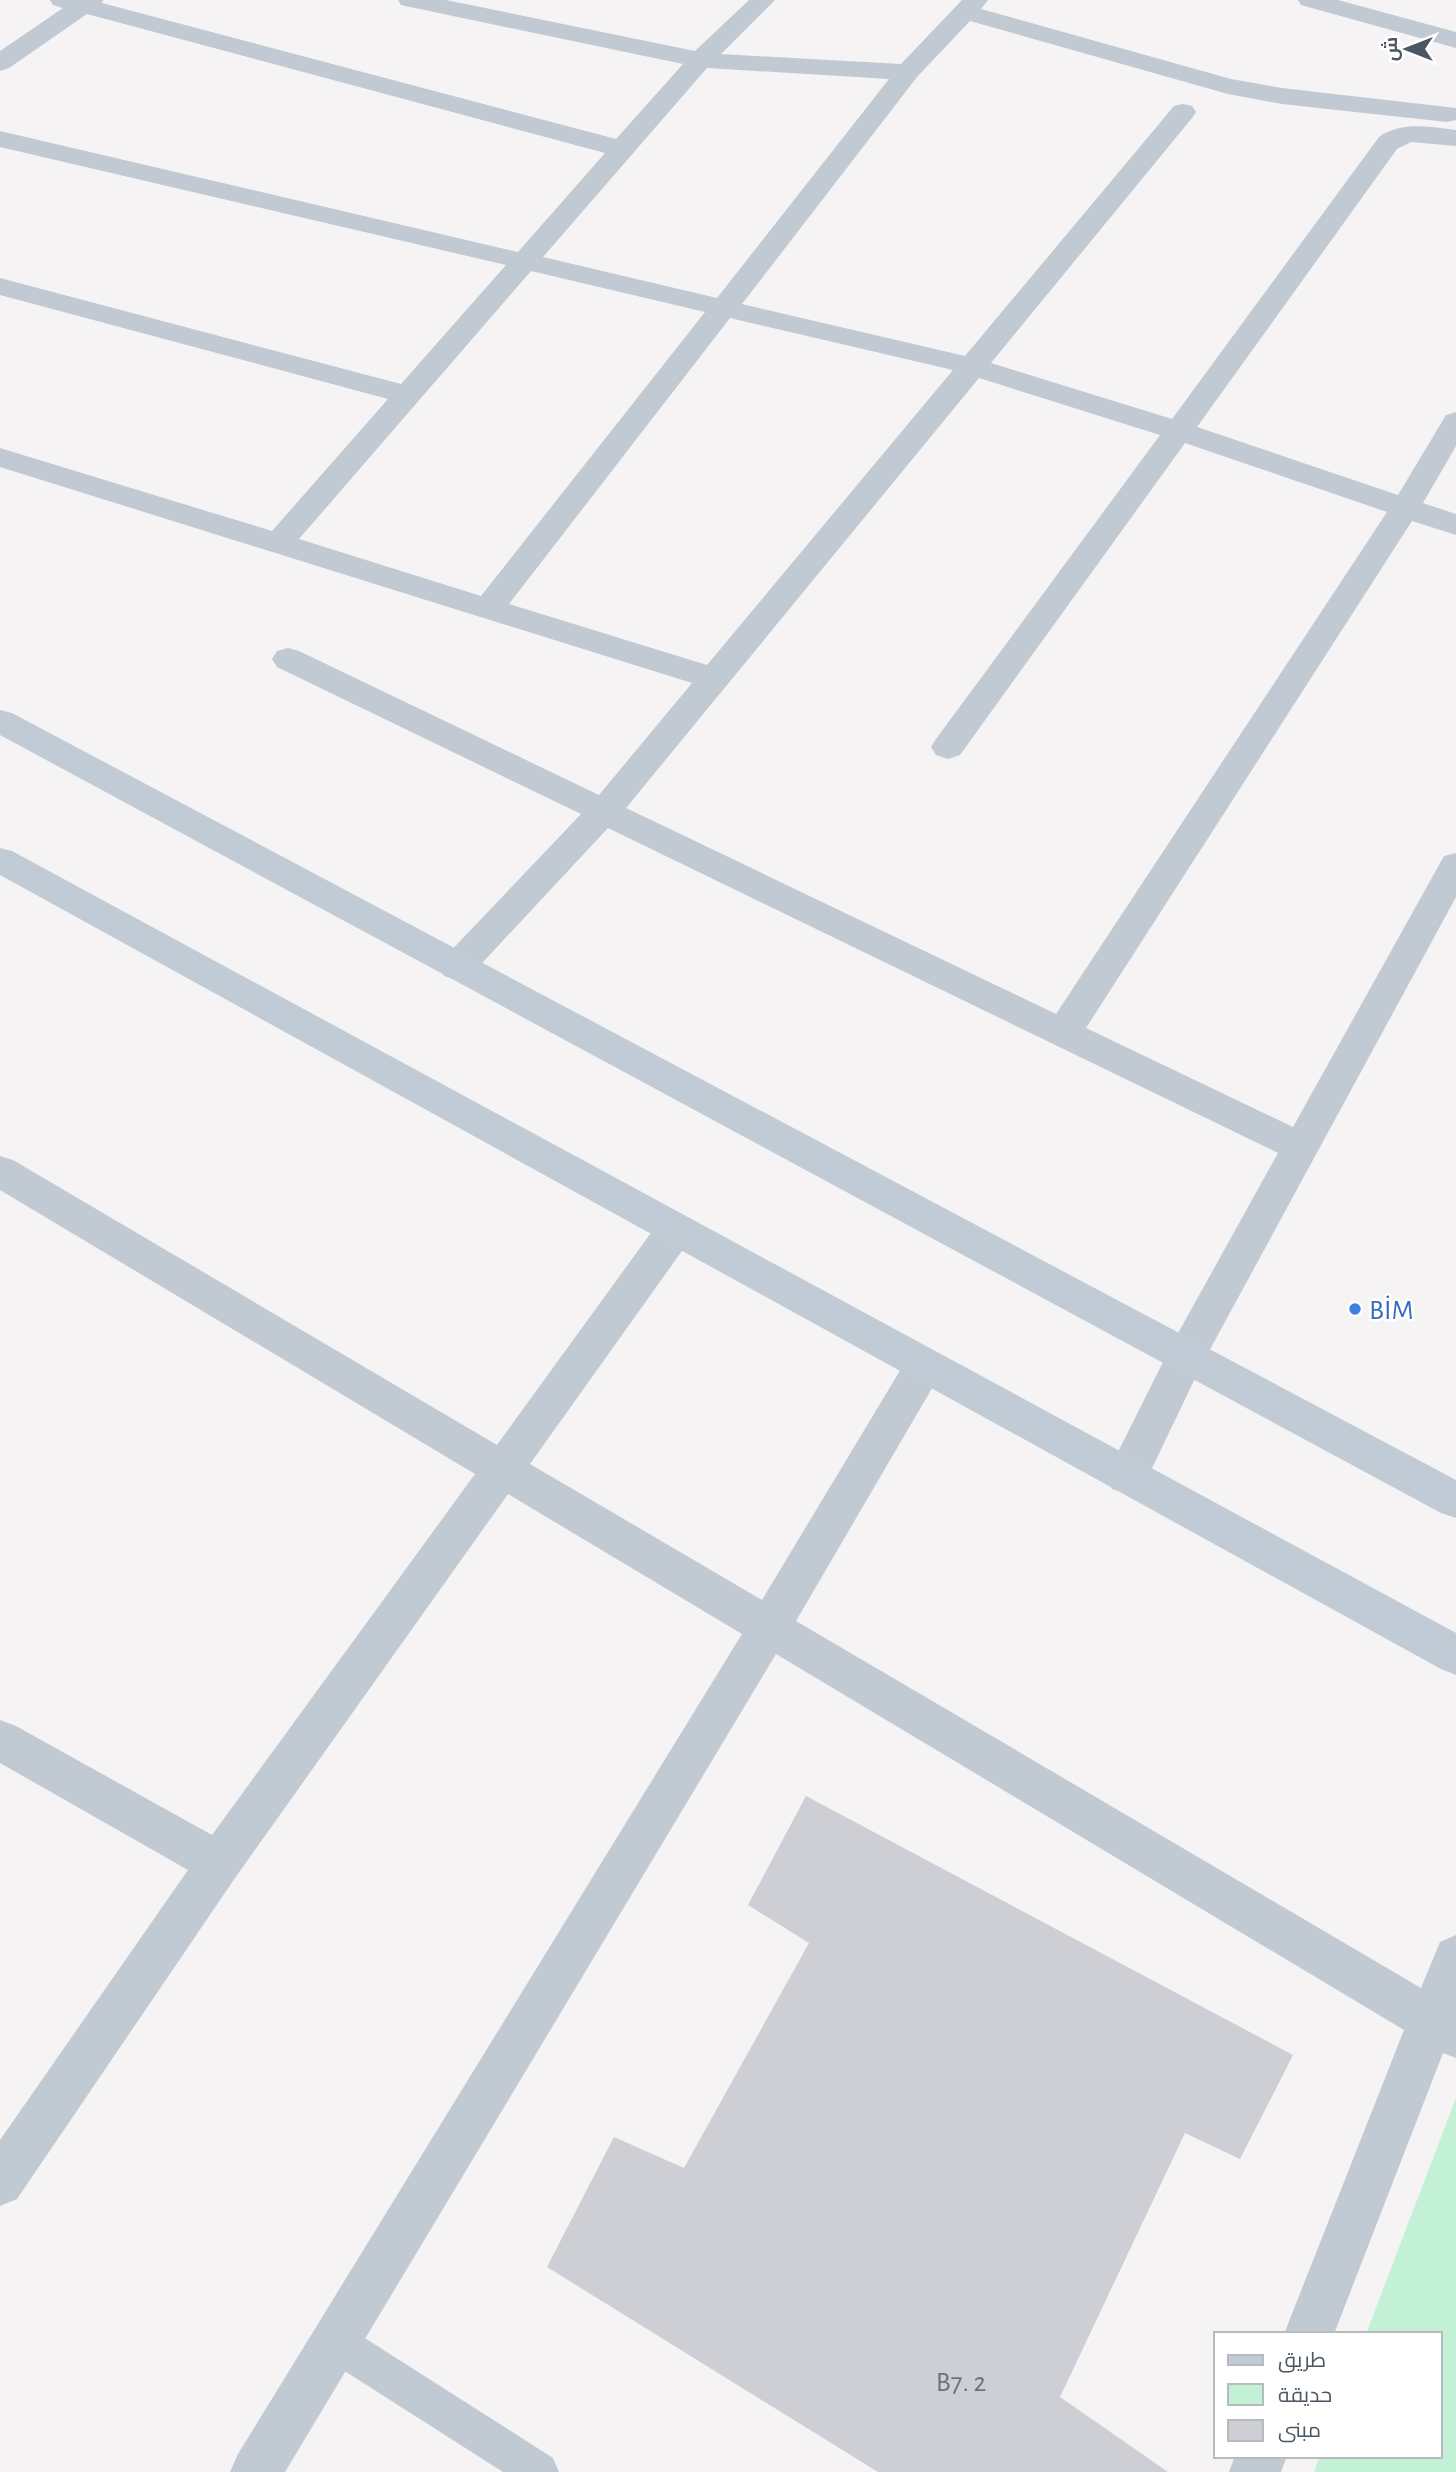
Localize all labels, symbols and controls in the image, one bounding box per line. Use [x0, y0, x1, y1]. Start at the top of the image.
north arrow [1372, 14, 1442, 84]
text: ش [1381, 37, 1402, 61]
place label: BİM [1369, 1295, 1414, 1325]
marker: BİM [1347, 1301, 1363, 1317]
legend [1214, 2332, 1442, 2458]
text: طريق [1278, 2350, 1326, 2373]
house number: B7. 2 [936, 2369, 986, 2397]
text: حديقة [1278, 2385, 1332, 2406]
text: مبنى [1278, 2420, 1321, 2443]

